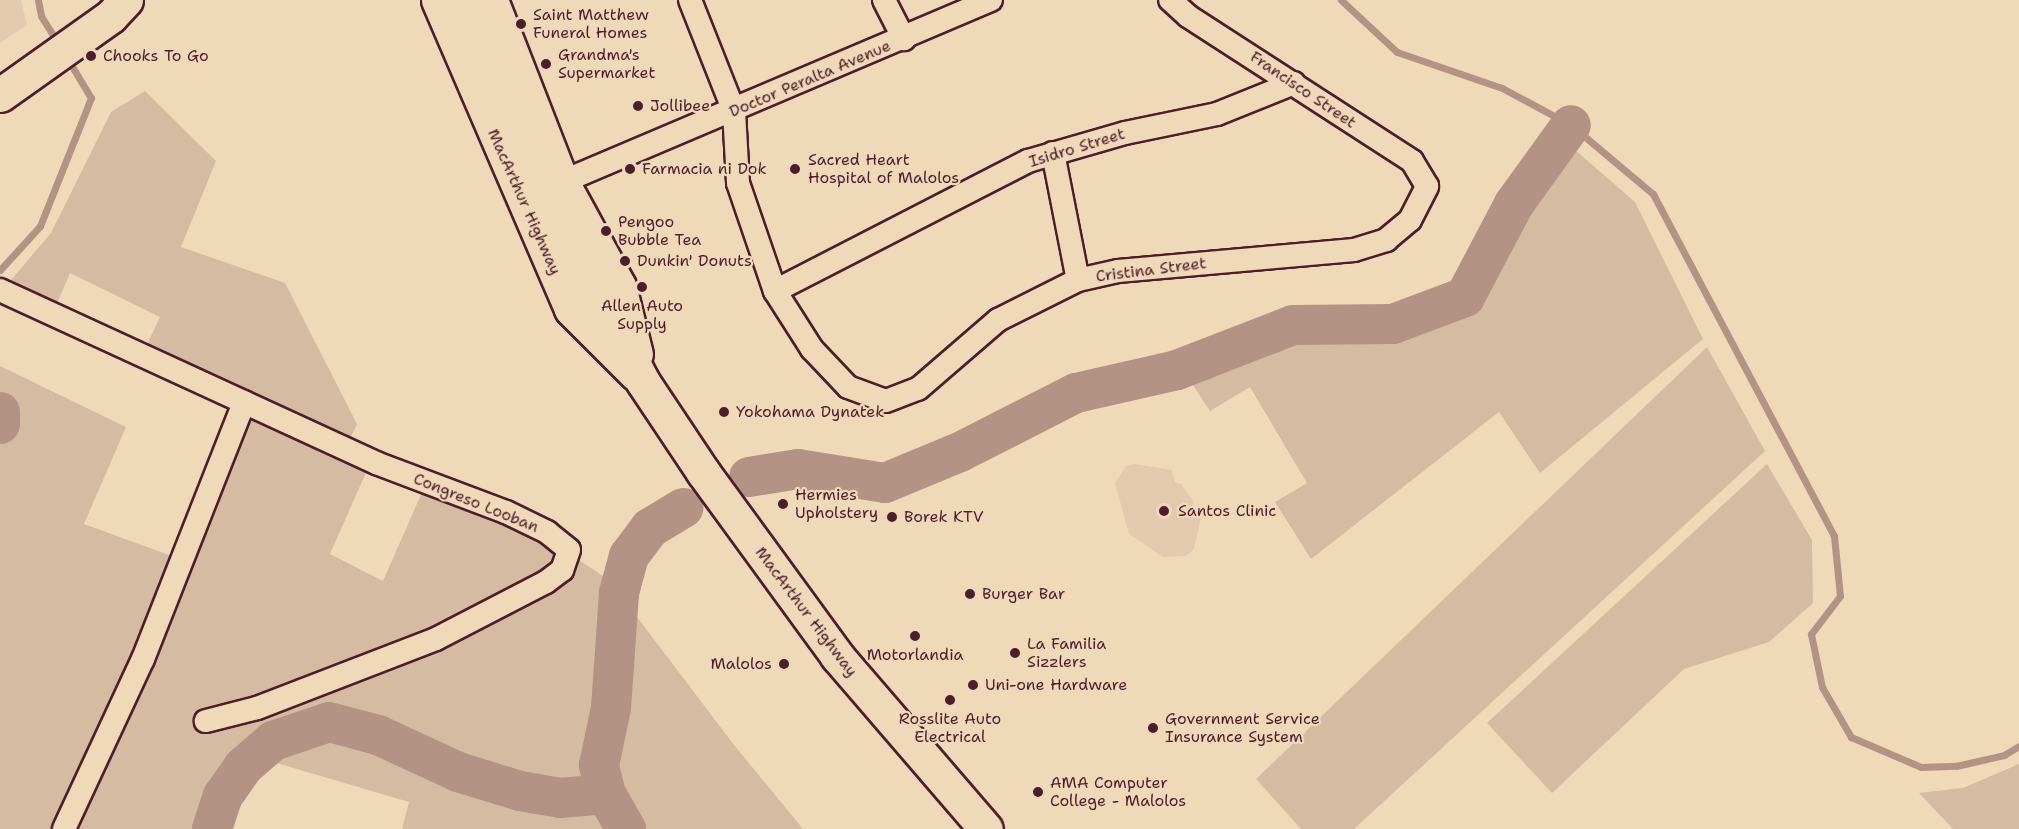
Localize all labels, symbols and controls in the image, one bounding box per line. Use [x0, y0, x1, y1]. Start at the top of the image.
place label: Saint Matthew Funeral Homes [533, 5, 649, 43]
marker: Saint Matthew Funeral Homes [514, 17, 528, 31]
street label: Doctor Peralta Avenue [726, 36, 894, 122]
place label: Grandma's Supermarket [558, 45, 655, 83]
place label: Chooks To Go [103, 46, 209, 66]
street label: Francisco Street [1246, 47, 1360, 133]
marker: Chooks To Go [84, 49, 98, 63]
marker: Grandma's Supermarket [539, 57, 553, 71]
place label: Jollibee [650, 96, 710, 116]
marker: Jollibee [631, 99, 645, 113]
street label: Isidro Street [1027, 124, 1127, 172]
street label: MacArthur Highway [483, 126, 565, 278]
place label: Sacred Heart Hospital of Malolos [808, 150, 959, 188]
place label: Farmacia ni Dok [642, 159, 767, 179]
marker: Sacred Heart Hospital of Malolos [786, 160, 804, 178]
marker: Farmacia ni Dok [623, 162, 637, 176]
place label: Pengoo Bubble Tea [618, 212, 701, 250]
marker: Pengoo Bubble Tea [599, 224, 613, 238]
place label: Dunkin' Donuts [637, 251, 752, 271]
marker: Dunkin' Donuts [618, 254, 632, 268]
street label: Cristina Street [1095, 254, 1207, 286]
marker: Allen Auto Supply [635, 280, 649, 294]
place label: Allen Auto Supply [601, 296, 683, 334]
place label: Yokohama Dynatek [736, 402, 884, 422]
marker: Yokohama Dynatek [717, 405, 731, 419]
street label: Congreso Looban [411, 469, 541, 537]
place label: Hermies Upholstery [795, 485, 878, 523]
marker: Hermies Upholstery [776, 497, 790, 511]
place label: Santos Clinic [1178, 501, 1276, 521]
marker: Santos Clinic [1155, 502, 1173, 520]
place label: Borek KTV [904, 507, 984, 527]
marker: Borek KTV [885, 510, 899, 524]
street label: MacArthur Highway [751, 543, 861, 681]
place label: Burger Bar [982, 584, 1065, 604]
marker: Burger Bar [963, 587, 977, 601]
marker: Motorlandia [908, 629, 922, 643]
place label: La Familia Sizzlers [1027, 634, 1106, 672]
place label: Motorlandia [867, 645, 963, 665]
marker: La Familia Sizzlers [1008, 646, 1022, 660]
place label: Malolos [711, 654, 772, 674]
marker: Malolos [777, 657, 791, 671]
place label: Uni-one Hardware [985, 675, 1127, 695]
marker: Uni-one Hardware [966, 678, 980, 692]
marker: Rosslite Auto Electrical [943, 693, 957, 707]
place label: Rosslite Auto Electrical [899, 709, 1001, 747]
place label: Government Service Insurance System [1165, 709, 1320, 747]
marker: Government Service Insurance System [1146, 721, 1160, 735]
place label: AMA Computer College - Malolos [1050, 773, 1186, 811]
marker: AMA Computer College - Malolos [1031, 785, 1045, 799]

